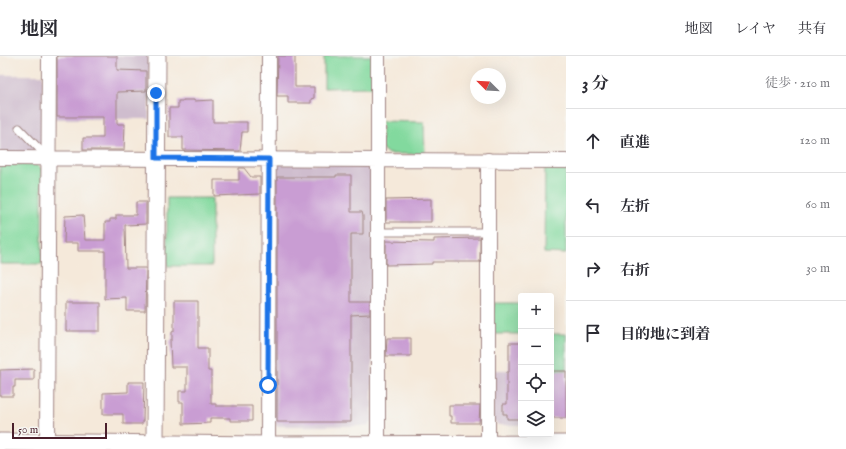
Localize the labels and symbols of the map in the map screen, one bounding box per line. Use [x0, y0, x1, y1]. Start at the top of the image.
north arrow [470, 68, 506, 104]
route end [147, 84, 165, 102]
route start [259, 376, 277, 394]
scale bar [12, 421, 107, 440]

